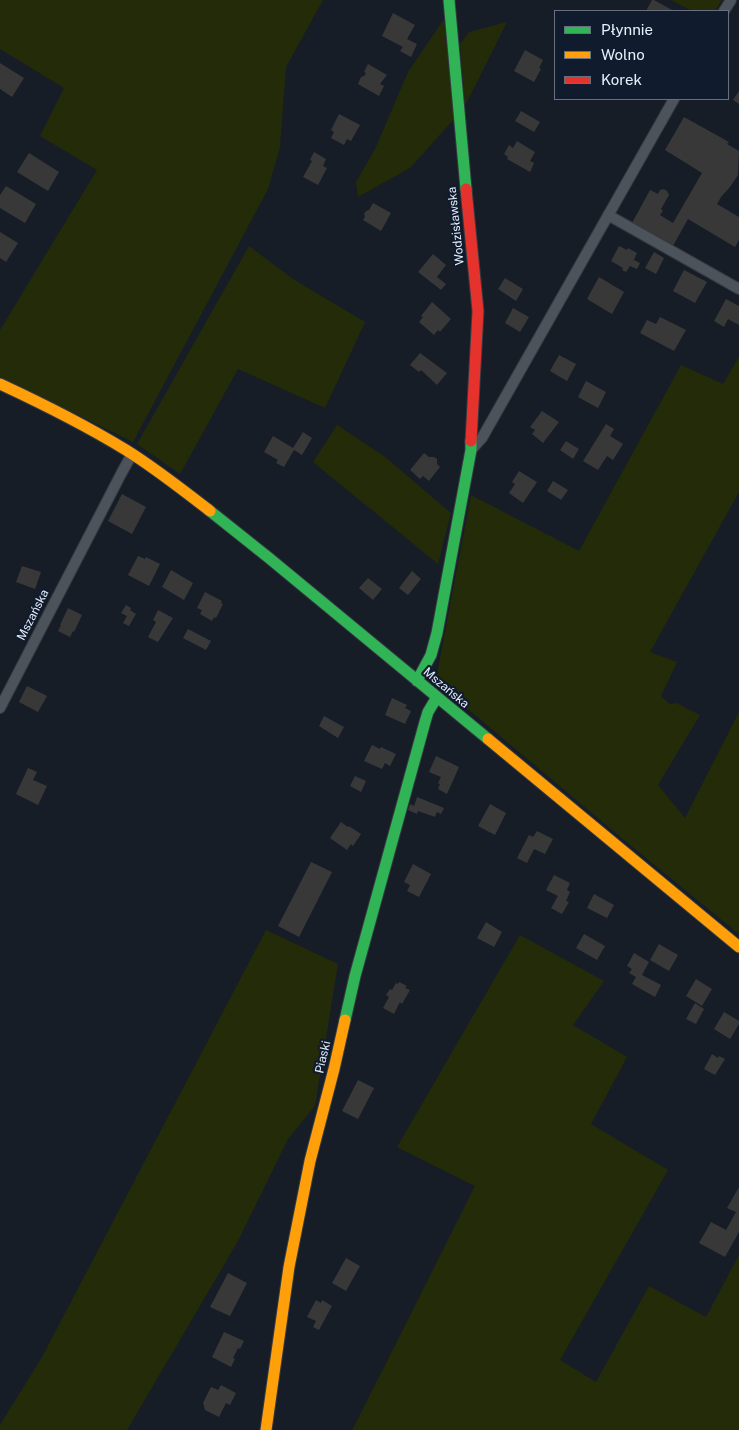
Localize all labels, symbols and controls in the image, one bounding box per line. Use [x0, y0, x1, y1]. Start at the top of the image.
legend [554, 10, 729, 100]
text: Płynnie [601, 21, 653, 38]
text: Wolno [601, 46, 645, 63]
text: Korek [601, 71, 642, 88]
street label: Wodzisławska [445, 186, 467, 266]
street label: Mszańska [14, 587, 52, 643]
street label: Mszańska [420, 665, 472, 711]
street label: Piaski [312, 1039, 334, 1075]

